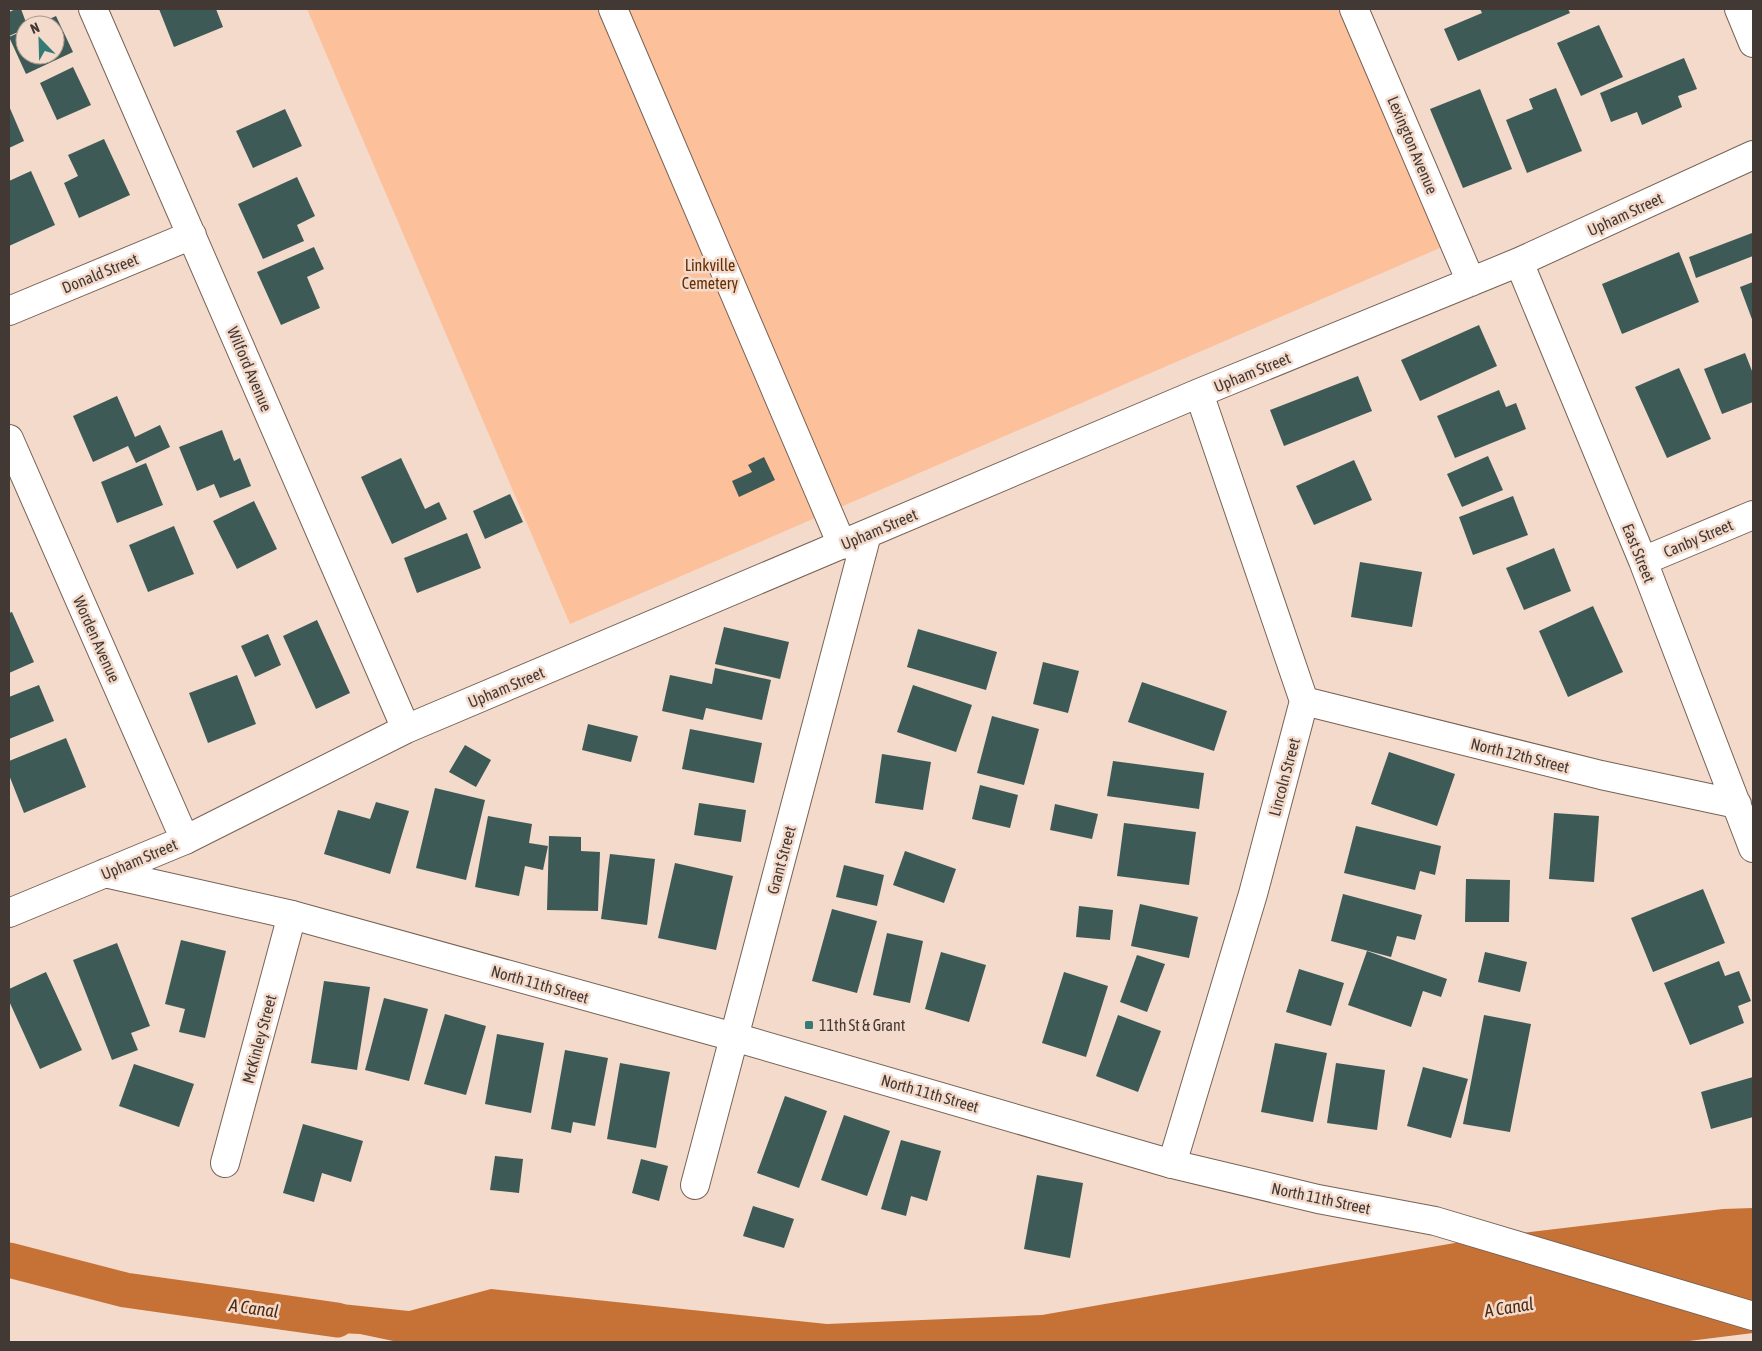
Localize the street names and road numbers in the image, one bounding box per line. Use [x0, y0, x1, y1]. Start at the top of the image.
street label: Lexington Avenue [1383, 93, 1442, 197]
street label: Upham Street [1584, 189, 1666, 240]
street label: Donald Street [59, 249, 141, 296]
street label: Wilford Avenue [224, 324, 276, 414]
street label: Upham Street [1211, 348, 1294, 396]
street label: Upham Street [838, 505, 921, 554]
street label: Canby Street [1661, 515, 1736, 562]
street label: East Street [1619, 521, 1659, 585]
street label: Worden Avenue [70, 593, 124, 685]
street label: Upham Street [465, 663, 548, 712]
street label: North 12th Street [1469, 734, 1571, 776]
street label: Lincoln Street [1265, 735, 1303, 818]
street label: Grant Street [763, 823, 799, 896]
street label: Upham Street [98, 835, 181, 884]
street label: North 11th Street [489, 961, 591, 1007]
street label: McKinley Street [239, 992, 281, 1086]
street label: North 11th Street [879, 1070, 981, 1116]
street label: North 11th Street [1270, 1179, 1373, 1217]

